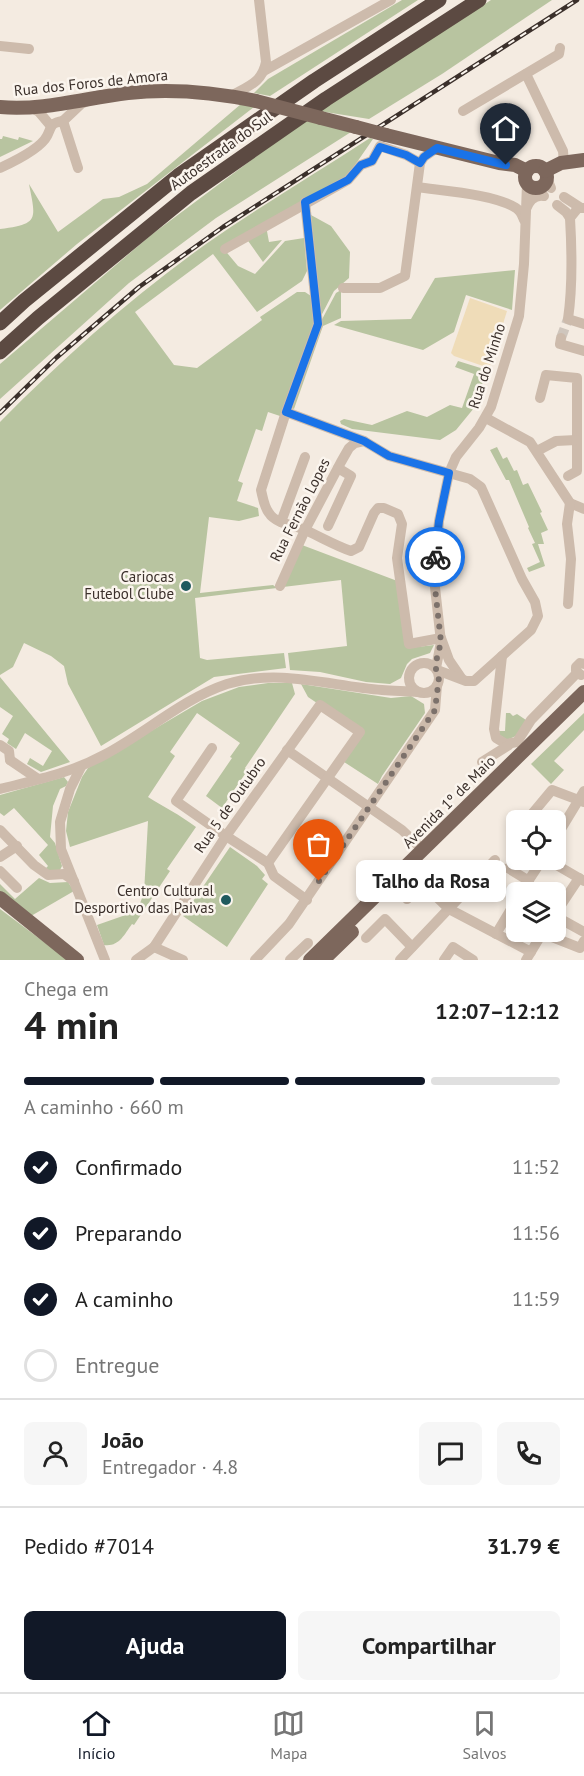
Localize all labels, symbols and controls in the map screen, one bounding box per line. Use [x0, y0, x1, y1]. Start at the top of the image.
street label: Rua dos Foros de Amora [13, 65, 169, 100]
pin [480, 103, 531, 165]
street label: Autoestrada do Sul [166, 107, 276, 194]
icon: home [489, 112, 522, 145]
street label: Rua do Minho [464, 321, 509, 411]
street label: Rua Fernão Lopes [265, 455, 334, 565]
courier [405, 527, 465, 587]
icon: bike [419, 541, 452, 574]
place label: Cariocas Futebol Clube [84, 567, 174, 603]
marker: Cariocas Futebol Clube [179, 579, 193, 593]
street label: Avenida 1º de Maio [398, 751, 499, 852]
street label: Rua 5 de Outubro [189, 753, 270, 856]
map controls [506, 810, 566, 942]
button: locate [506, 810, 566, 870]
pin [293, 819, 344, 881]
icon: bag [302, 828, 335, 861]
callout: Talho da Rosa [355, 860, 505, 902]
text: Talho da Rosa [372, 868, 490, 894]
place label: Centro Cultural Desportivo das Paivas [74, 881, 215, 917]
button: layers [506, 882, 566, 942]
marker: Centro Cultural Desportivo das Paivas [219, 893, 233, 907]
text: Chega em [24, 976, 109, 1002]
text: 12:07–12:12 [435, 997, 560, 1025]
text: 4 min [24, 999, 119, 1050]
text: A caminho · 660 m [24, 1094, 184, 1120]
icon: check [24, 1151, 57, 1184]
text: Confirmado [75, 1153, 182, 1181]
text: 11:52 [512, 1154, 560, 1180]
icon: check [24, 1217, 57, 1250]
text: Preparando [75, 1219, 182, 1247]
text: 11:56 [512, 1220, 560, 1246]
icon: check [24, 1283, 57, 1316]
text: A caminho [75, 1285, 173, 1313]
text: 11:59 [512, 1286, 560, 1312]
text: Entregue [75, 1351, 160, 1379]
button: person [24, 1422, 87, 1485]
button: chat [419, 1422, 482, 1485]
button: phone [497, 1422, 560, 1485]
text: João [102, 1426, 144, 1454]
text: Entregador · 4.8 [102, 1454, 238, 1480]
text: Pedido #7014 [24, 1532, 154, 1560]
text: 31.79 € [487, 1532, 560, 1560]
button: Ajuda [24, 1611, 286, 1680]
button: Compartilhar [298, 1611, 560, 1680]
tab: Início [78, 1707, 115, 1763]
tab: Mapa [270, 1707, 307, 1763]
tab: Salvos [463, 1707, 506, 1763]

